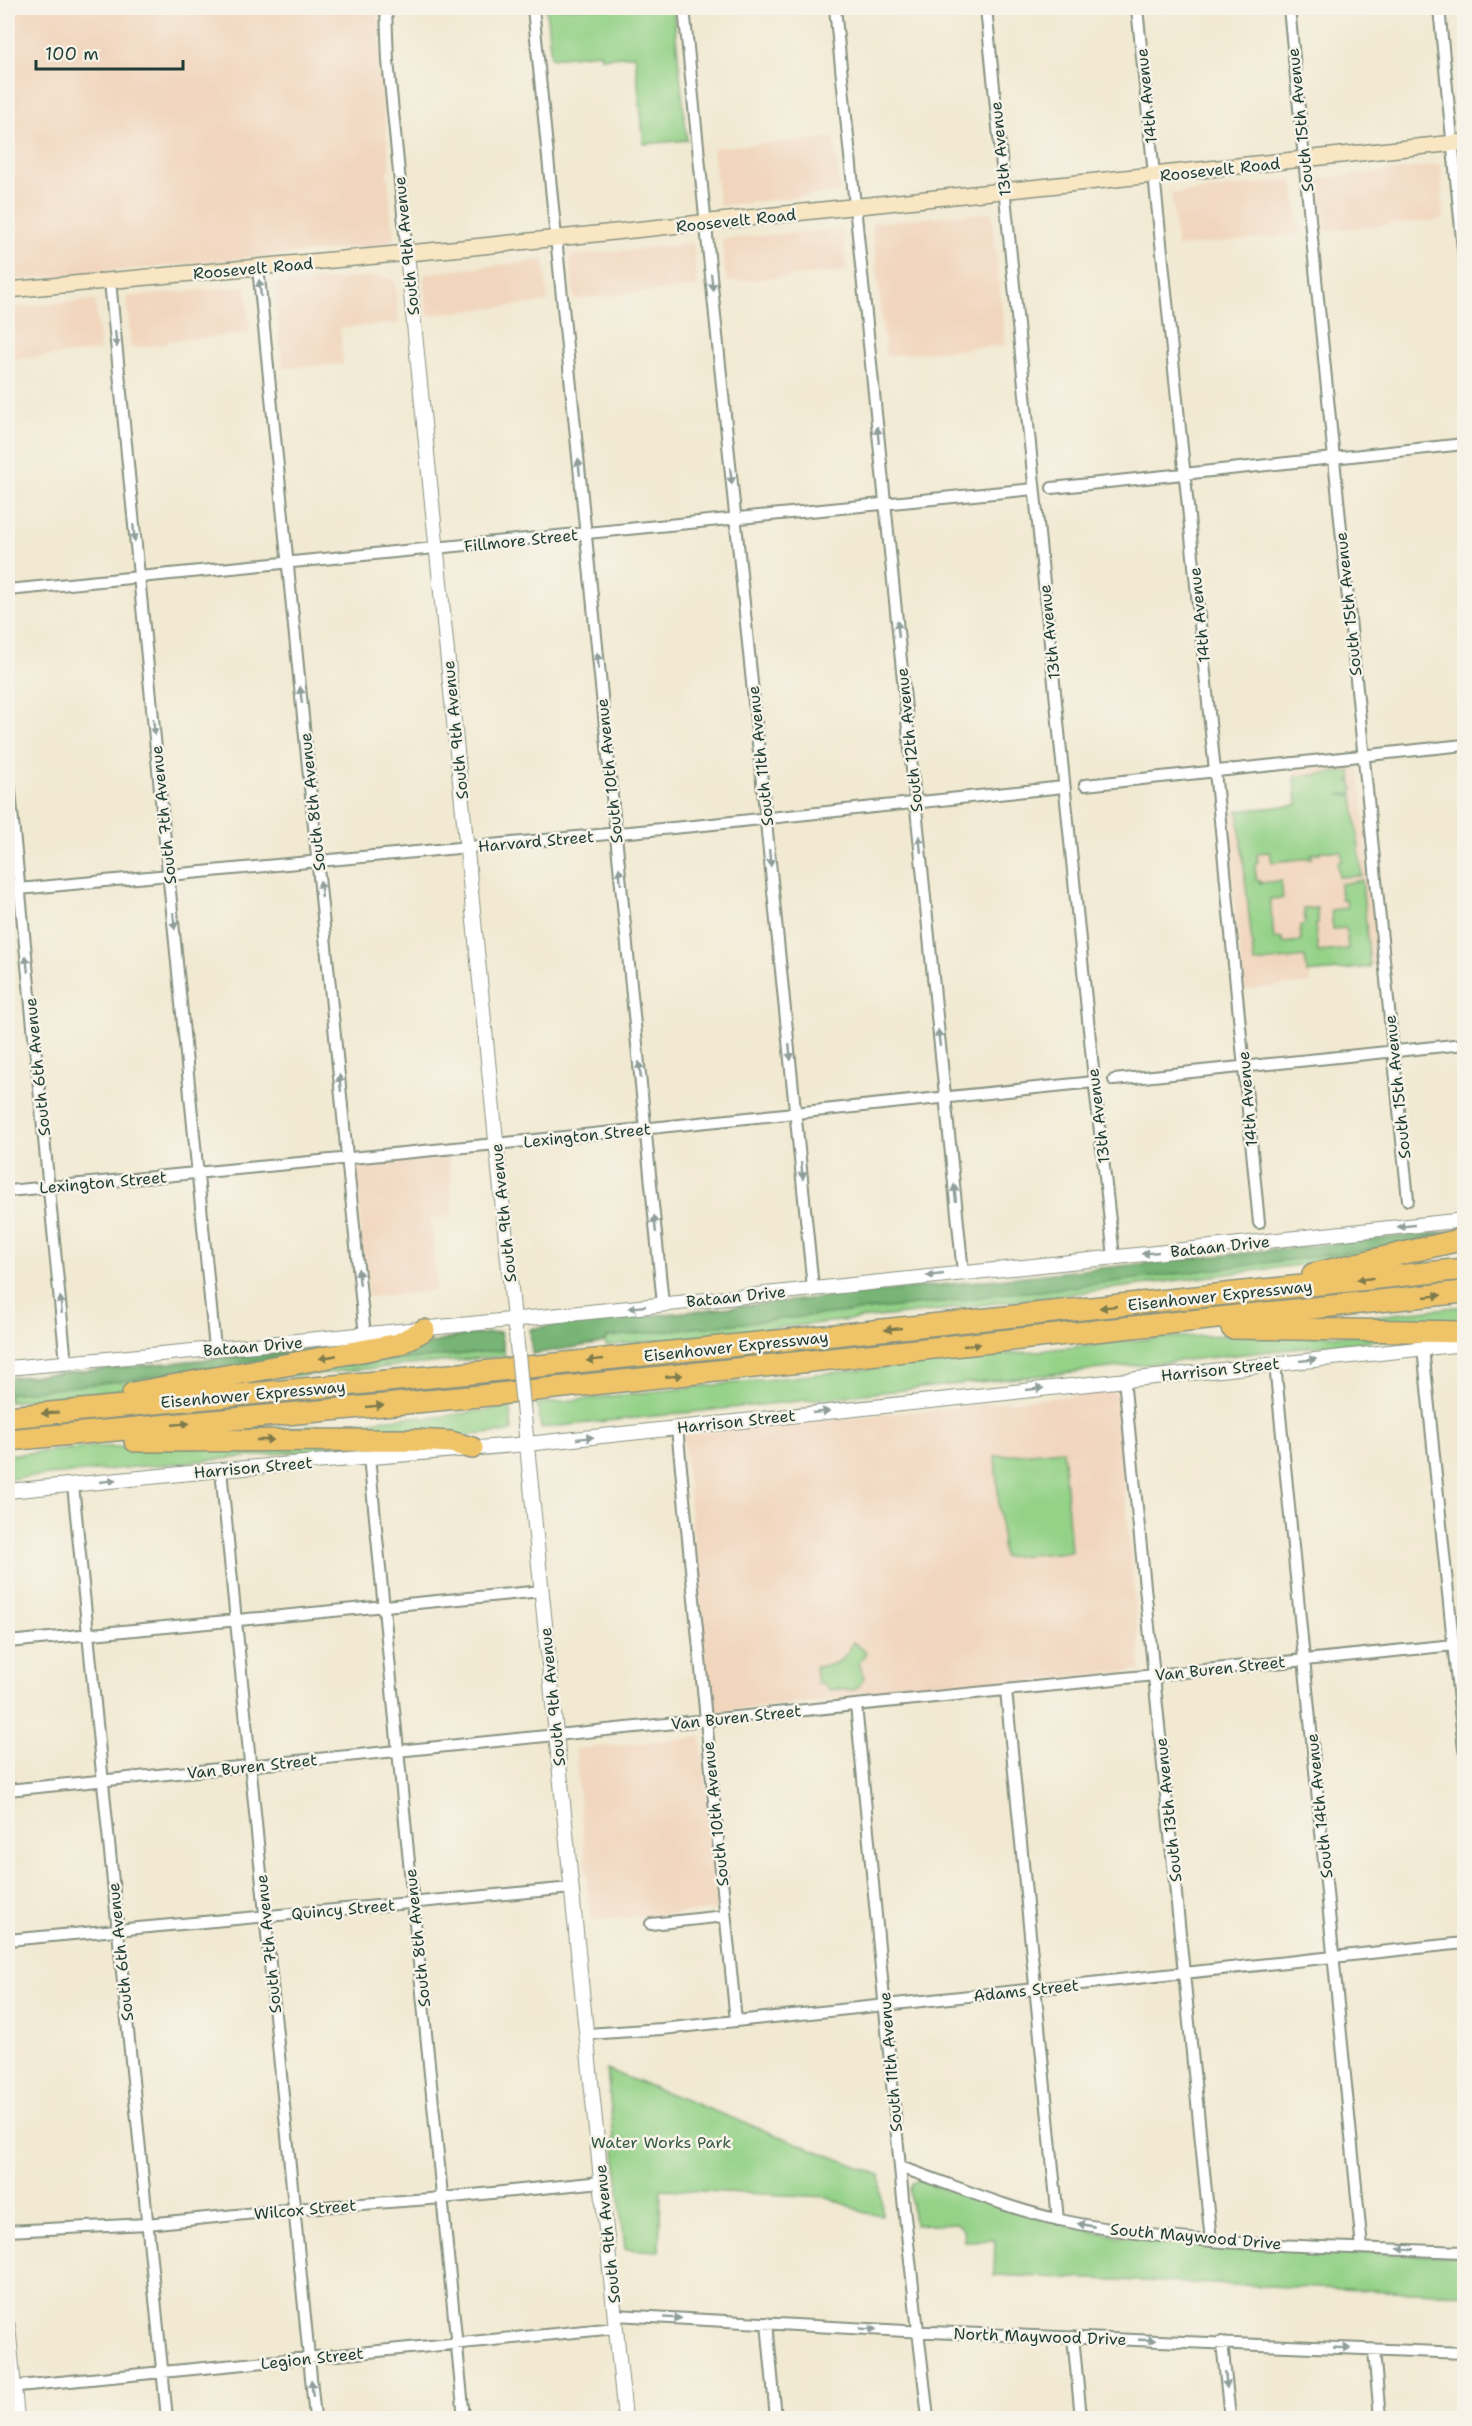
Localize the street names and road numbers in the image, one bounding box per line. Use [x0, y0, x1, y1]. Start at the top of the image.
street label: 14th Avenue [1131, 47, 1162, 145]
street label: South 15th Avenue [1282, 47, 1318, 193]
street label: 13th Avenue [985, 100, 1016, 198]
street label: Roosevelt Road [1159, 153, 1281, 186]
street label: South 9th Avenue [389, 176, 424, 316]
street label: Roosevelt Road [675, 204, 797, 237]
street label: Roosevelt Road [192, 253, 314, 284]
street label: Fillmore Street [463, 524, 579, 557]
street label: South 15th Avenue [1330, 531, 1366, 677]
street label: 14th Avenue [1184, 566, 1215, 664]
street label: 13th Avenue [1034, 583, 1065, 681]
street label: South 9th Avenue [438, 660, 473, 800]
street label: South 12th Avenue [891, 667, 928, 813]
street label: South 11th Avenue [743, 685, 778, 827]
street label: South 10th Avenue [591, 697, 628, 845]
street label: South 8th Avenue [295, 732, 330, 872]
street label: South 7th Avenue [146, 745, 181, 885]
street label: Harvard Street [477, 826, 595, 857]
street label: South 6th Avenue [20, 997, 55, 1137]
street label: South 15th Avenue [1379, 1014, 1415, 1160]
street label: 14th Avenue [1233, 1050, 1262, 1148]
street label: 13th Avenue [1082, 1067, 1115, 1165]
street label: Lexington Street [522, 1118, 652, 1153]
street label: South 9th Avenue [486, 1143, 521, 1283]
street label: Lexington Street [38, 1166, 168, 1199]
street label: Bataan Drive [1169, 1231, 1271, 1262]
street label: Eisenhower Expressway [1127, 1275, 1313, 1316]
street label: Bataan Drive [685, 1281, 787, 1312]
street label: Eisenhower Expressway [643, 1326, 829, 1367]
street label: Bataan Drive [202, 1332, 304, 1361]
street label: Harrison Street [1160, 1353, 1280, 1386]
street label: Eisenhower Expressway [160, 1376, 346, 1413]
street label: Harrison Street [676, 1405, 796, 1438]
street label: Harrison Street [193, 1452, 313, 1483]
street label: South 9th Avenue [535, 1627, 570, 1767]
street label: Van Buren Street [1154, 1651, 1286, 1686]
street label: Van Buren Street [670, 1700, 802, 1735]
street label: South 14th Avenue [1301, 1733, 1338, 1879]
street label: South 13th Avenue [1150, 1737, 1187, 1883]
street label: South 10th Avenue [697, 1740, 734, 1888]
street label: Van Buren Street [186, 1749, 318, 1784]
street label: South 8th Avenue [400, 1868, 435, 2008]
street label: South 7th Avenue [251, 1874, 286, 2014]
street label: South 6th Avenue [103, 1882, 138, 2022]
street label: Quincy Street [290, 1895, 396, 1924]
street label: Adams Street [972, 1975, 1080, 2006]
street label: South 11th Avenue [874, 1991, 907, 2133]
street label: South 9th Avenue [590, 2164, 625, 2304]
street label: Wilcox Street [253, 2195, 357, 2224]
street label: South Maywood Drive [1109, 2219, 1282, 2254]
street label: North Maywood Drive [953, 2323, 1127, 2350]
street label: Legion Street [260, 2343, 364, 2374]

